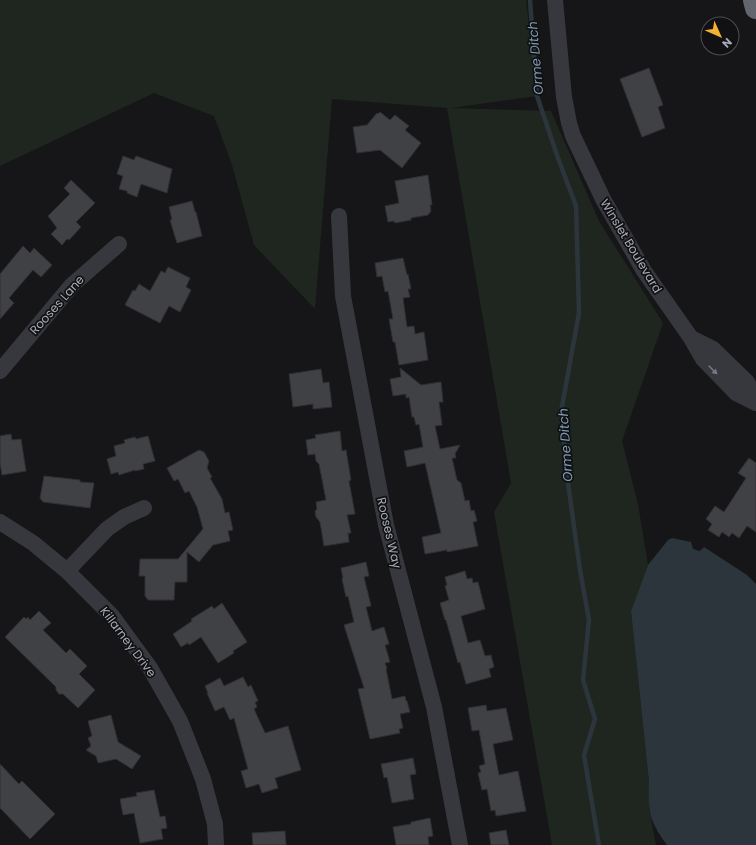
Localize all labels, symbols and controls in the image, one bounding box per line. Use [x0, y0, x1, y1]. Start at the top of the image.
north arrow [700, 16, 740, 56]
water label: Orme Ditch [523, 20, 548, 96]
text: N [718, 34, 736, 52]
street label: Winslet Boulevard [597, 195, 666, 296]
street label: Rooses Lane [25, 271, 88, 338]
one-way arrow [708, 365, 718, 374]
water label: Orme Ditch [553, 408, 578, 482]
street label: Rooses Way [373, 496, 406, 570]
street label: Killarney Drive [96, 603, 160, 680]

